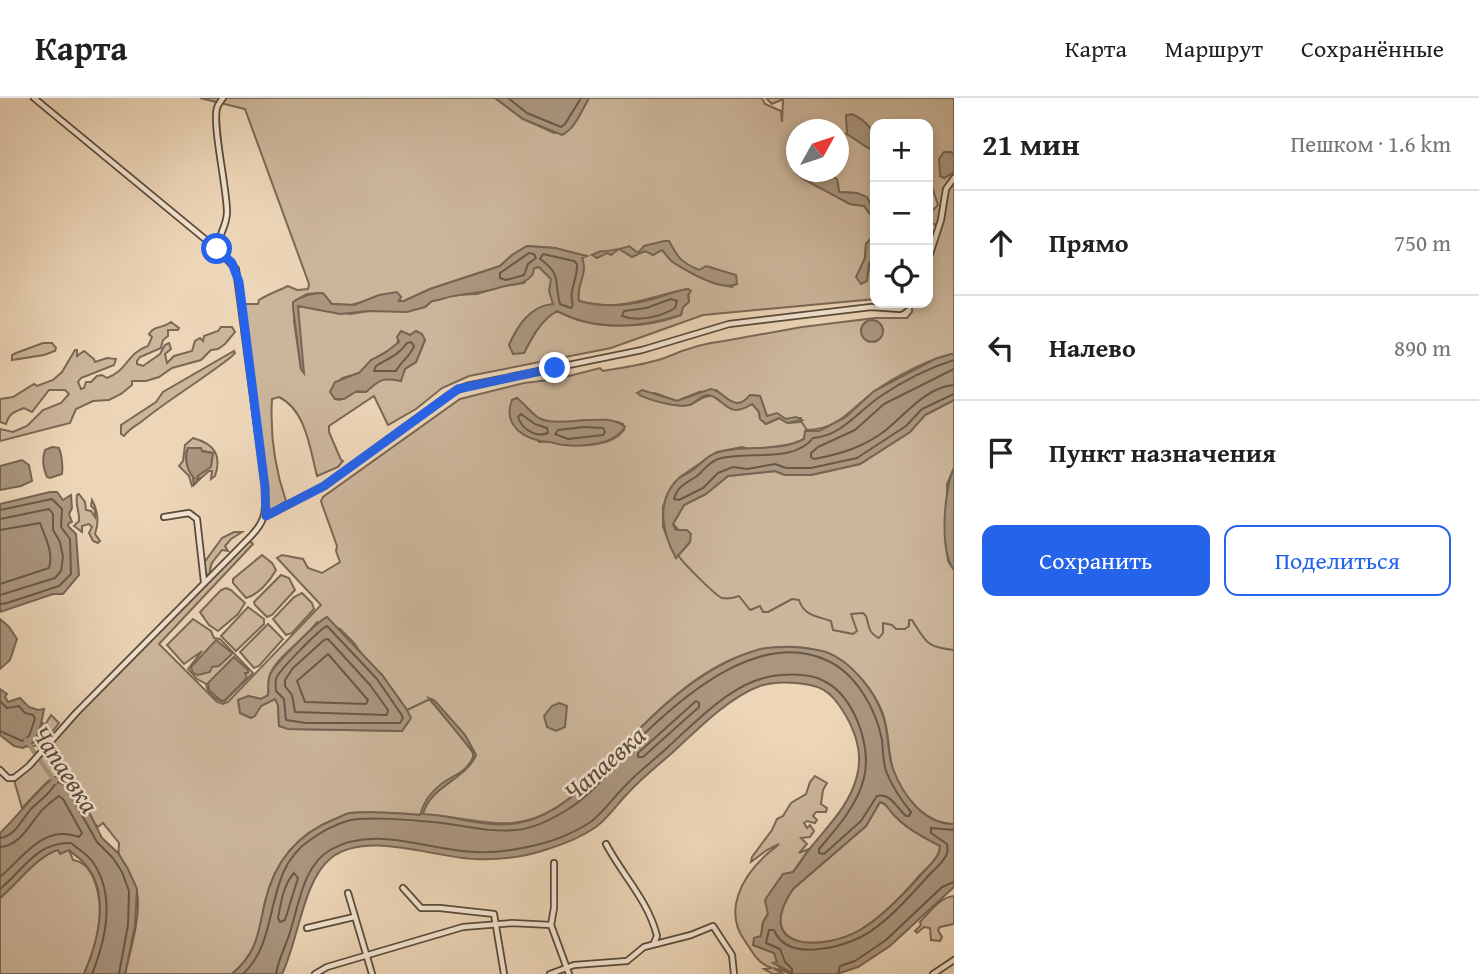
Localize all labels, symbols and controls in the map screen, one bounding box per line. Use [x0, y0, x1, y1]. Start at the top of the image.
text: Карта [35, 24, 127, 72]
text: Карта [1065, 31, 1127, 66]
text: Маршрут [1165, 31, 1263, 66]
text: Сохранённые [1301, 31, 1444, 66]
north arrow [786, 119, 849, 182]
map controls [870, 119, 933, 308]
button: + [870, 119, 933, 182]
text: 21 мин [982, 122, 1080, 166]
text: Пешком · 1.6 km [1291, 127, 1451, 160]
button: − [870, 182, 933, 245]
text: Прямо [1049, 223, 1129, 262]
icon: ahead [982, 224, 1020, 262]
text: 750 m [1394, 226, 1451, 259]
route start [201, 233, 232, 264]
button: locate [870, 245, 933, 308]
text: Налево [1049, 328, 1136, 367]
icon: left [982, 329, 1020, 367]
text: 890 m [1394, 331, 1451, 364]
route end [539, 352, 570, 383]
text: Пункт назначения [1049, 433, 1276, 472]
icon: arrive [982, 434, 1020, 472]
button: Сохранить [982, 525, 1210, 596]
button: Поделиться [1224, 525, 1451, 596]
water label: Чапаевка [554, 716, 654, 810]
water label: Чапаевка [23, 717, 109, 821]

